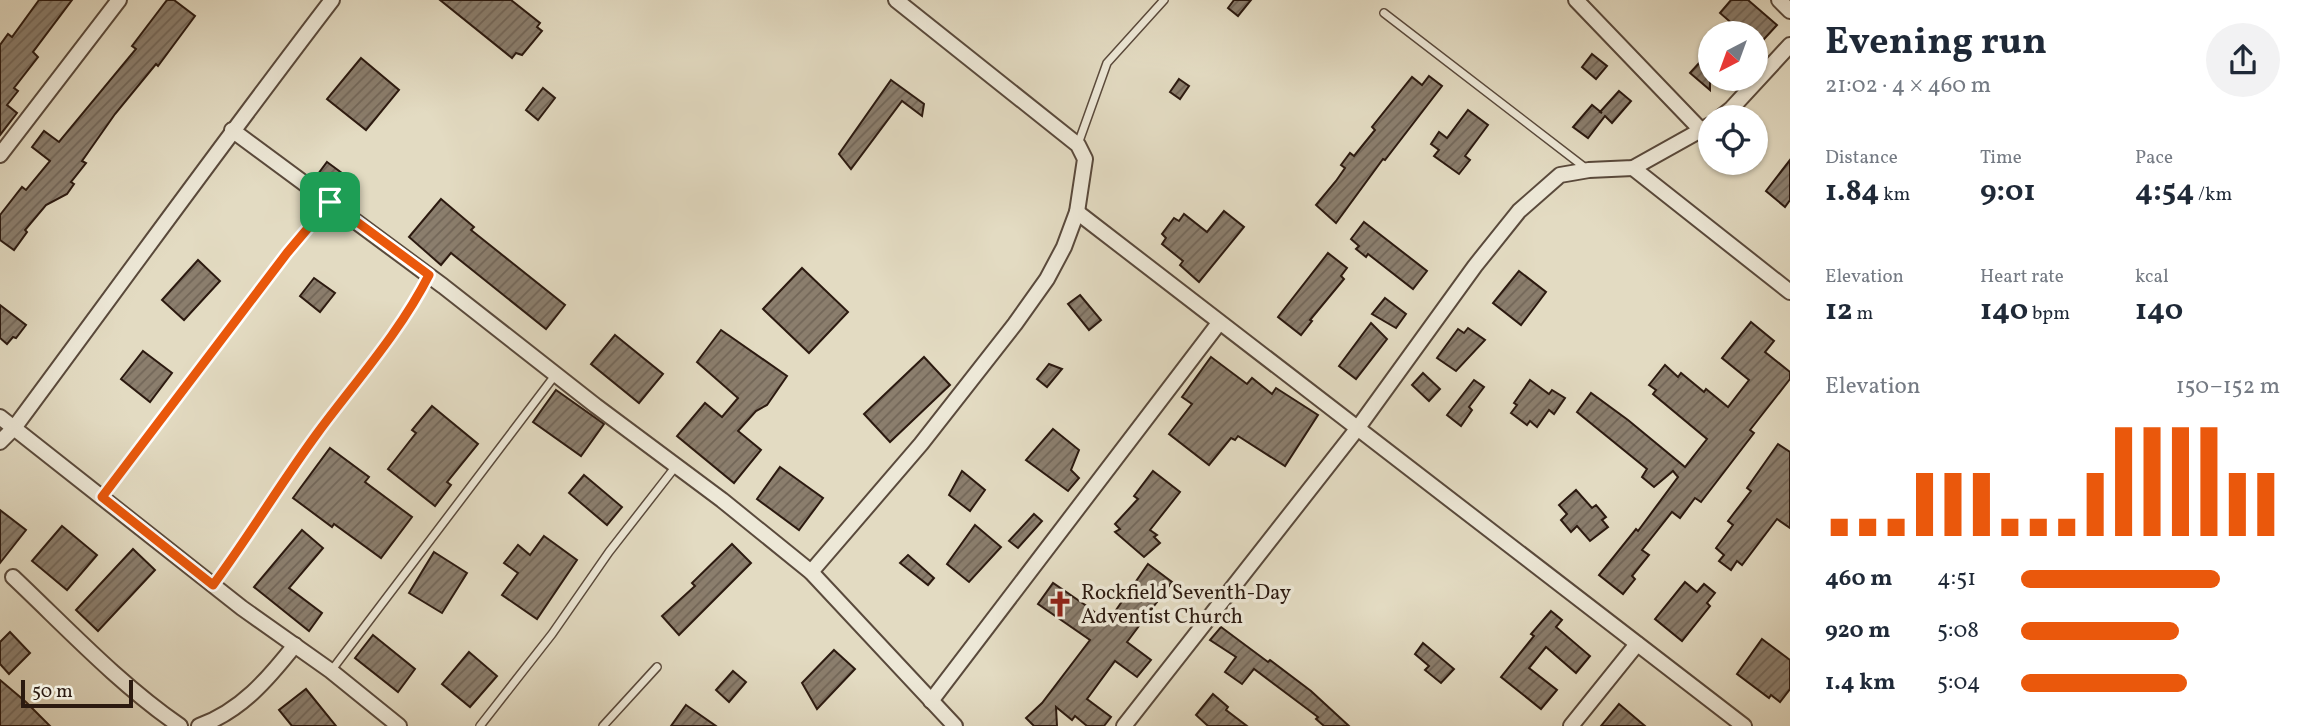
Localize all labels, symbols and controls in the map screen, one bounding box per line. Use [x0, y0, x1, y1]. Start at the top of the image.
text: Evening run [1825, 17, 2047, 70]
north arrow [1698, 21, 1768, 91]
map controls [1698, 21, 1768, 175]
button: share [2206, 23, 2280, 97]
text: 21:02 · 4 × 460 m [1825, 70, 1991, 102]
button: locate [1698, 105, 1768, 175]
text: Distance [1825, 145, 1898, 171]
text: Time [1980, 145, 2022, 171]
text: Pace [2135, 145, 2173, 171]
text: 1.84 [1825, 171, 1879, 213]
text: 9:01 [1980, 171, 2036, 213]
text: 4:54 [2135, 171, 2194, 213]
pin [300, 172, 360, 232]
text: km [1879, 182, 1910, 208]
text: /km [2194, 182, 2232, 208]
icon: arrive [311, 183, 349, 221]
text: Elevation [1825, 264, 1904, 290]
text: Heart rate [1980, 264, 2064, 290]
text: kcal [2135, 264, 2169, 290]
text: 12 [1825, 290, 1853, 332]
text: 140 [1980, 290, 2028, 332]
text: 140 [2135, 290, 2183, 332]
text: m [1853, 301, 1873, 327]
text: bpm [2028, 301, 2070, 327]
text: Elevation [1825, 371, 1921, 403]
text: 150–152 m [2176, 371, 2280, 403]
text: 460 m [1825, 563, 1892, 595]
text: 4:51 [1937, 563, 1976, 595]
place label: Rockfield Seventh-Day Adventist Church [1081, 579, 1292, 632]
church icon: Rockfield Seventh-Day Adventist Church [1045, 589, 1075, 619]
text: 920 m [1825, 615, 1891, 647]
text: 5:08 [1937, 615, 1979, 647]
text: 1.4 km [1825, 667, 1896, 699]
text: 5:04 [1937, 667, 1980, 699]
scale bar [21, 677, 133, 709]
text: 50 m [32, 679, 73, 705]

